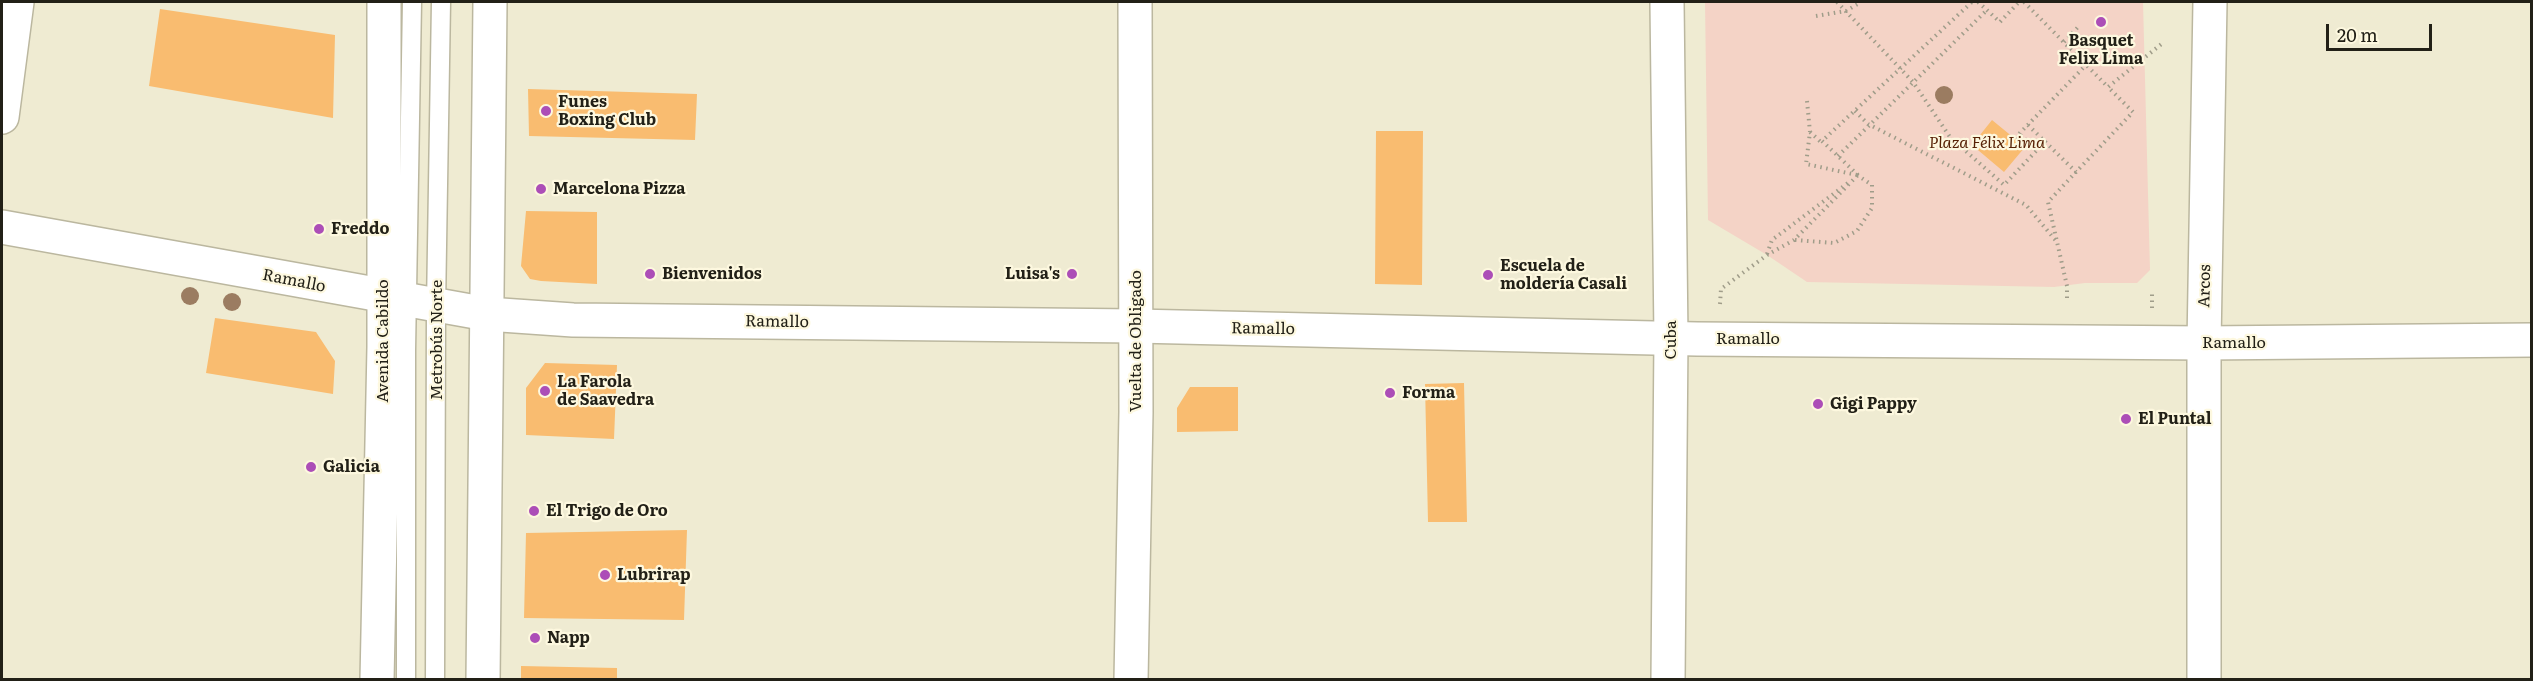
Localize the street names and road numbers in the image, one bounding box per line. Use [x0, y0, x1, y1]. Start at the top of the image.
street label: Arcos [2195, 264, 2215, 308]
street label: Ramallo [261, 265, 327, 297]
street label: Vuelta de Obligado [1126, 270, 1146, 412]
street label: Avenida Cabildo [373, 279, 393, 403]
street label: Metrobús Norte [427, 280, 447, 400]
street label: Ramallo [745, 312, 809, 332]
street label: Ramallo [1231, 319, 1295, 339]
street label: Cuba [1661, 320, 1681, 360]
street label: Ramallo [1716, 329, 1780, 349]
street label: Ramallo [2202, 333, 2266, 353]

